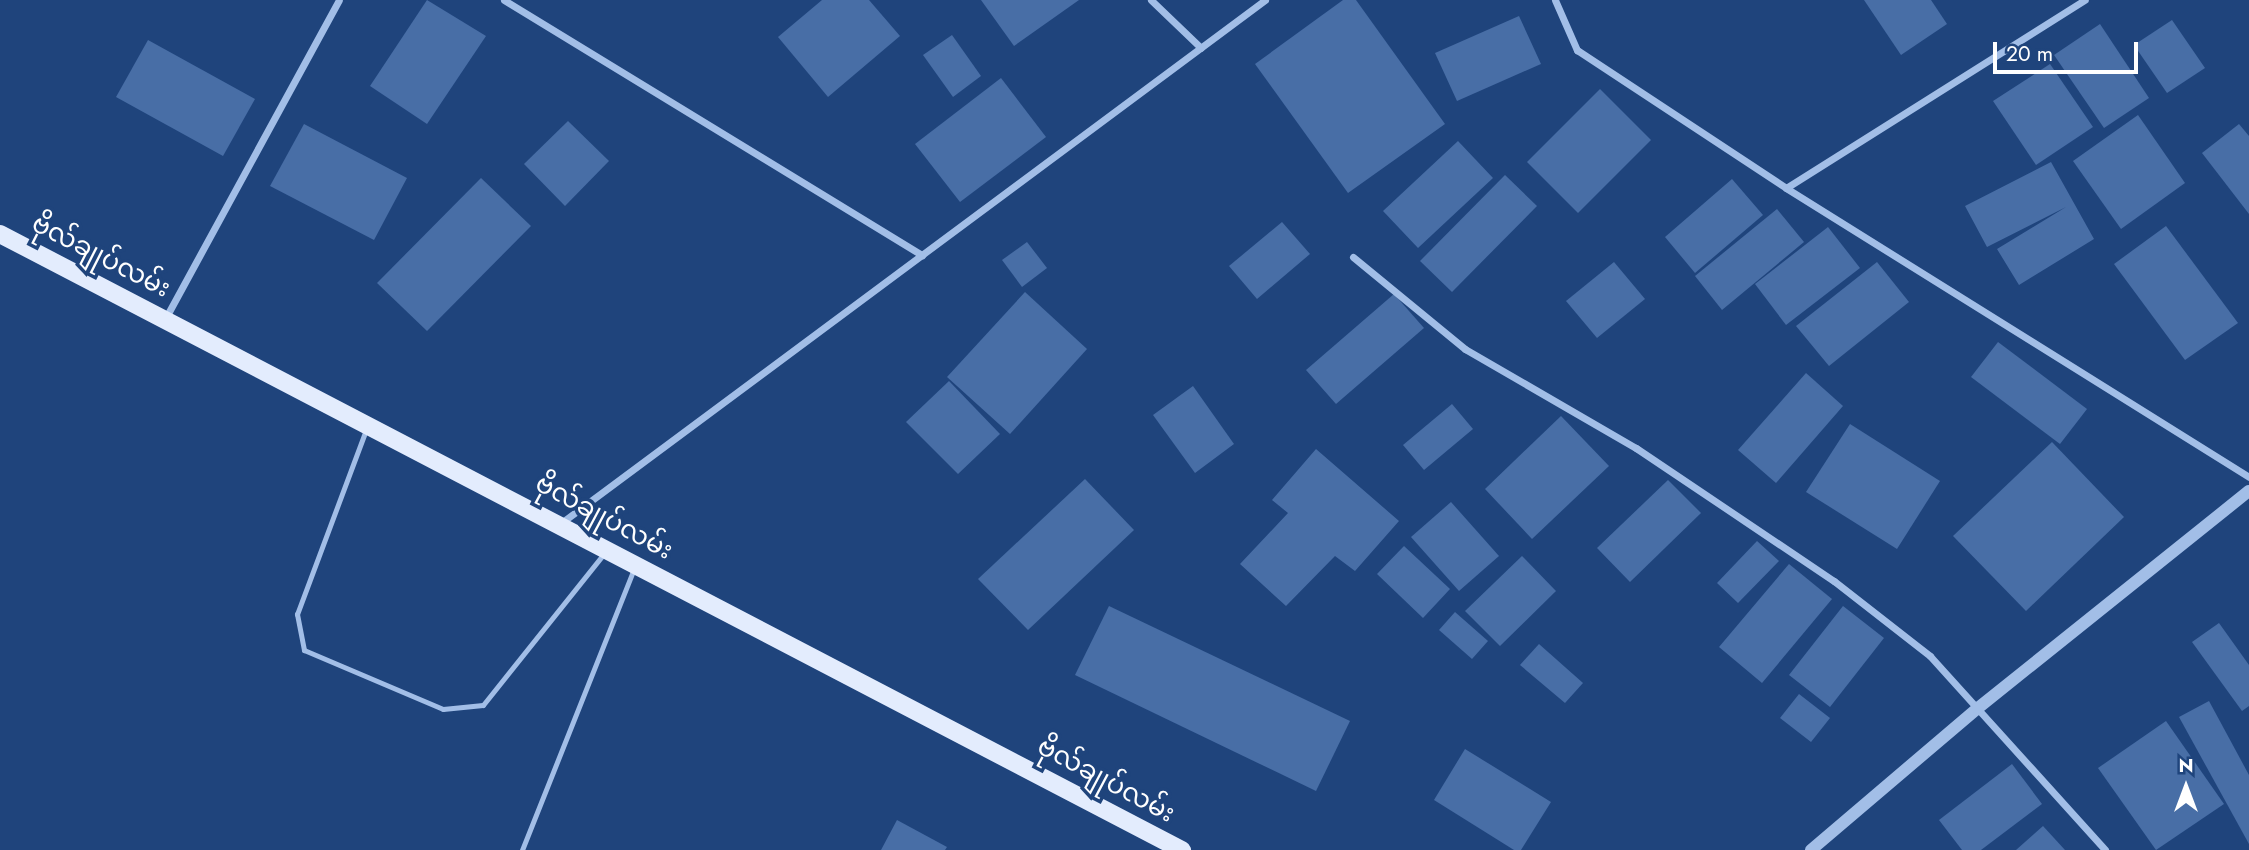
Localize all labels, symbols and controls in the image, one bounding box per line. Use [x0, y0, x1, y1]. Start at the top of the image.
scale bar [1997, 28, 2142, 72]
text: 20 m [2006, 39, 2053, 69]
street label: ဗိုလ်ချုပ်လမ်း [27, 208, 175, 304]
street label: ဗိုလ်ချုပ်လမ်း [530, 468, 678, 566]
street label: ဗိုလ်ချုပ်လမ်း [1032, 731, 1180, 829]
north arrow [2151, 752, 2221, 822]
text: N [2178, 752, 2194, 779]

